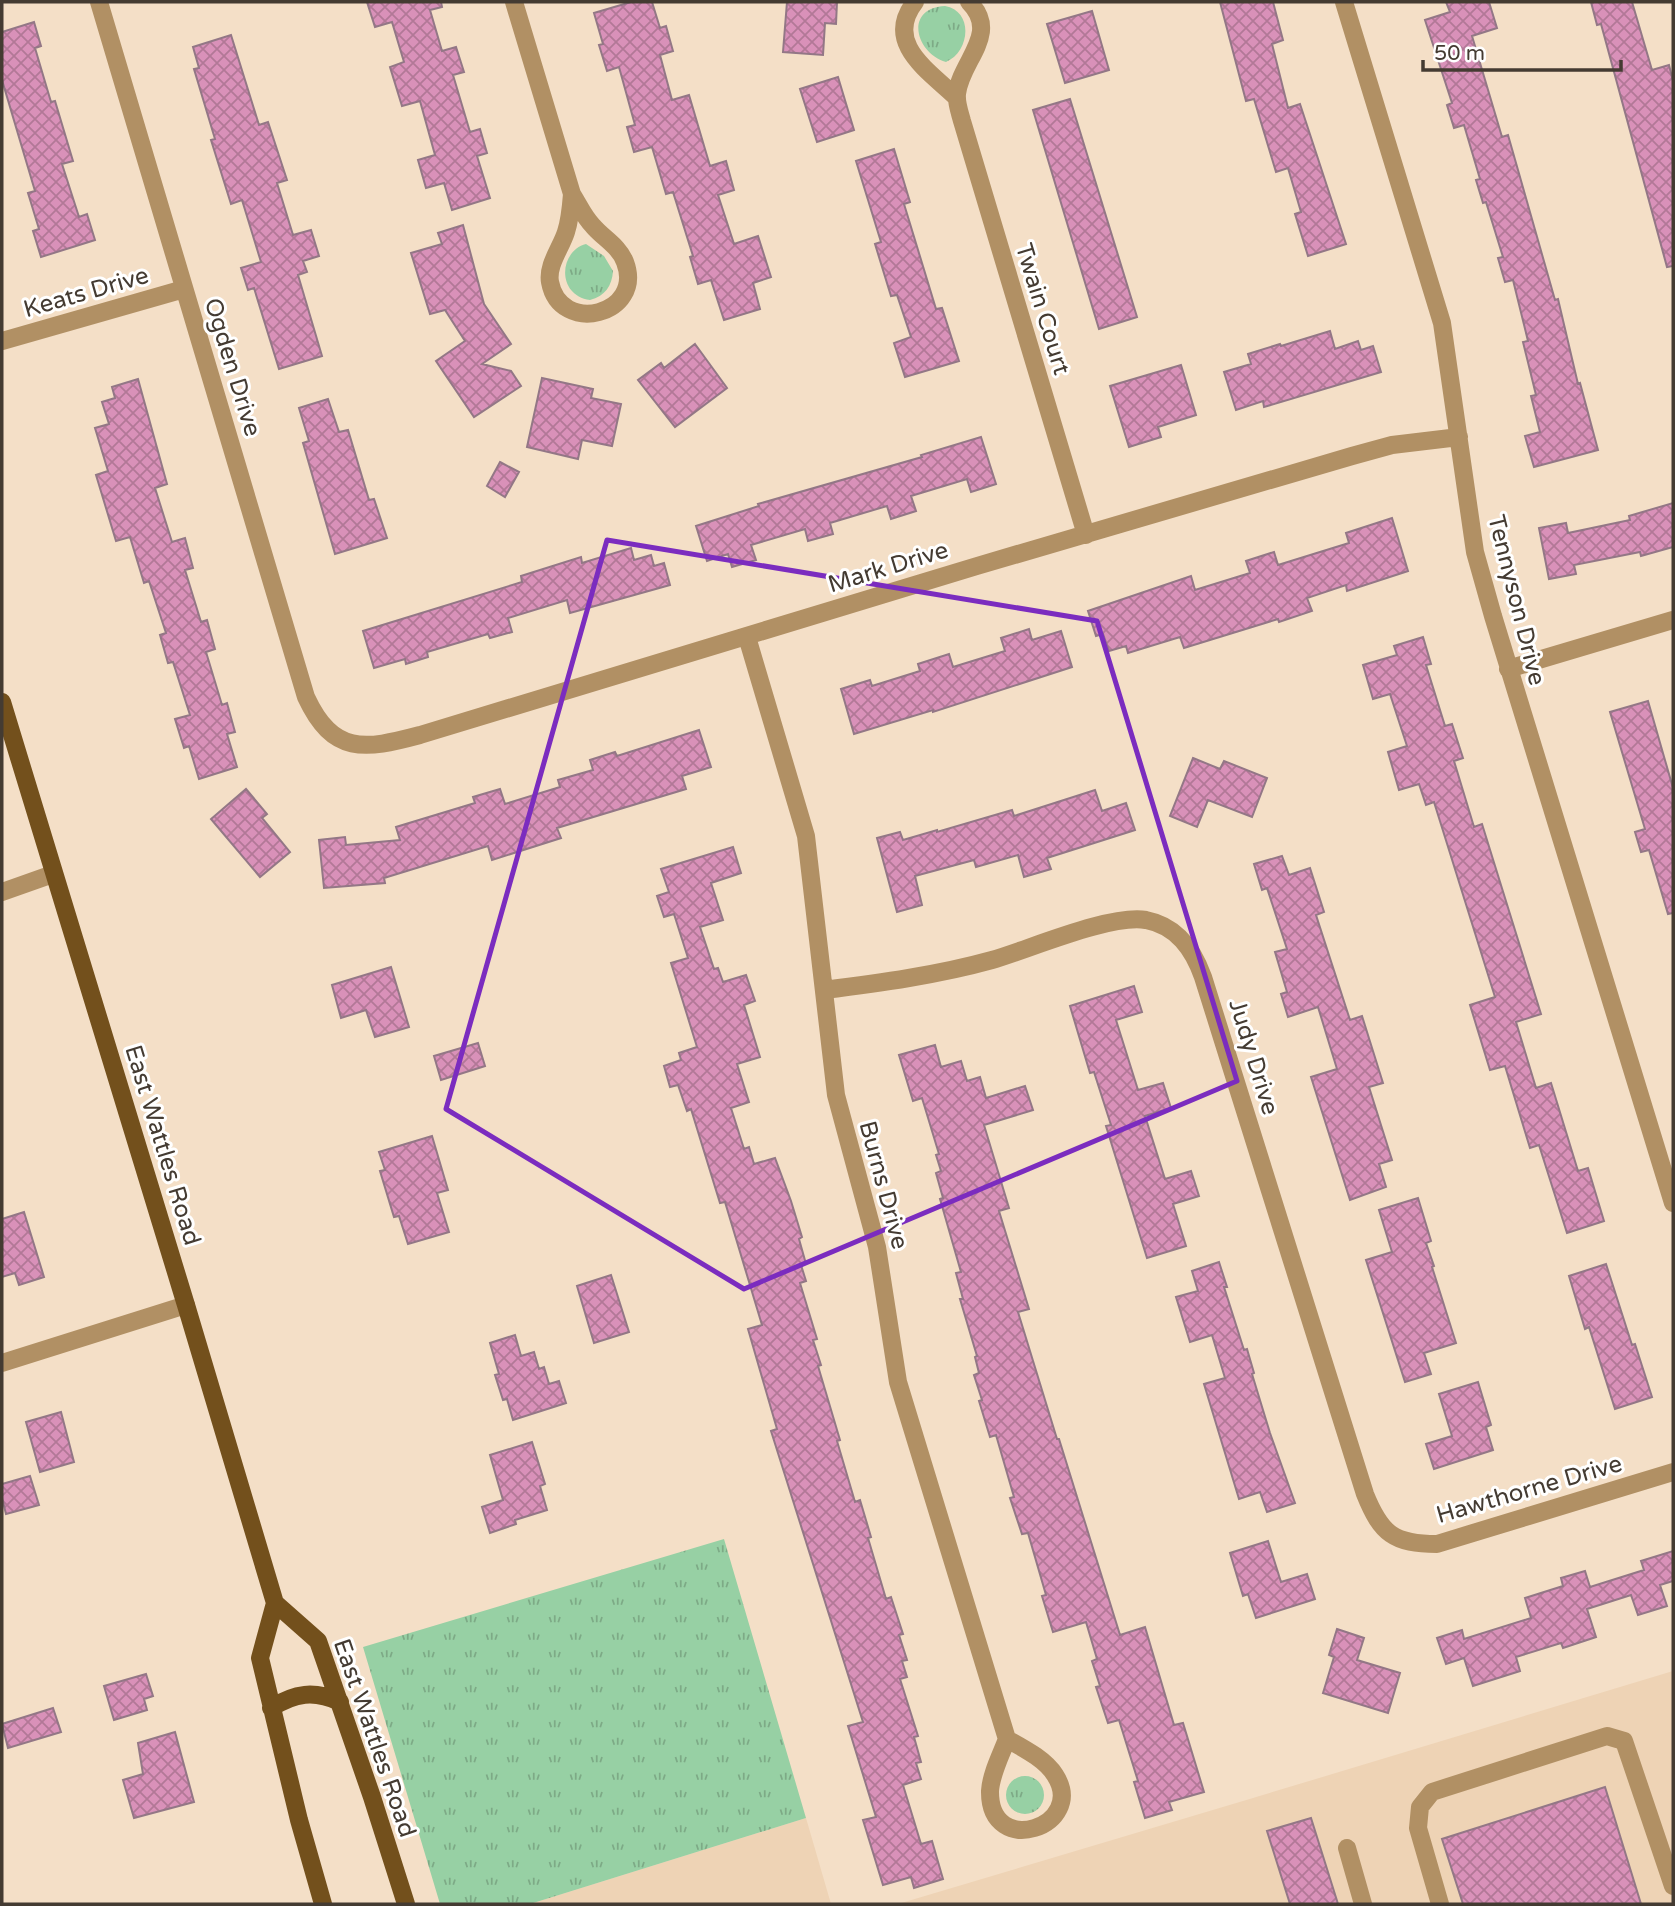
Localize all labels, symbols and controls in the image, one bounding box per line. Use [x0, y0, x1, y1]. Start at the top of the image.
scale bar [1423, 28, 1621, 72]
text: 50 m [1434, 41, 1485, 66]
street label: Twain Court [1009, 240, 1076, 378]
street label: Keats Drive [20, 261, 152, 324]
street label: Ogden Drive [198, 295, 267, 440]
street label: Tennyson Drive [1481, 512, 1552, 688]
street label: Mark Drive [824, 535, 952, 600]
street label: Judy Drive [1222, 996, 1285, 1118]
street label: East Wattles Road [118, 1041, 207, 1249]
street label: Burns Drive [852, 1118, 915, 1253]
street label: Hawthorne Drive [1433, 1449, 1625, 1530]
street label: East Wattles Road [327, 1635, 422, 1841]

